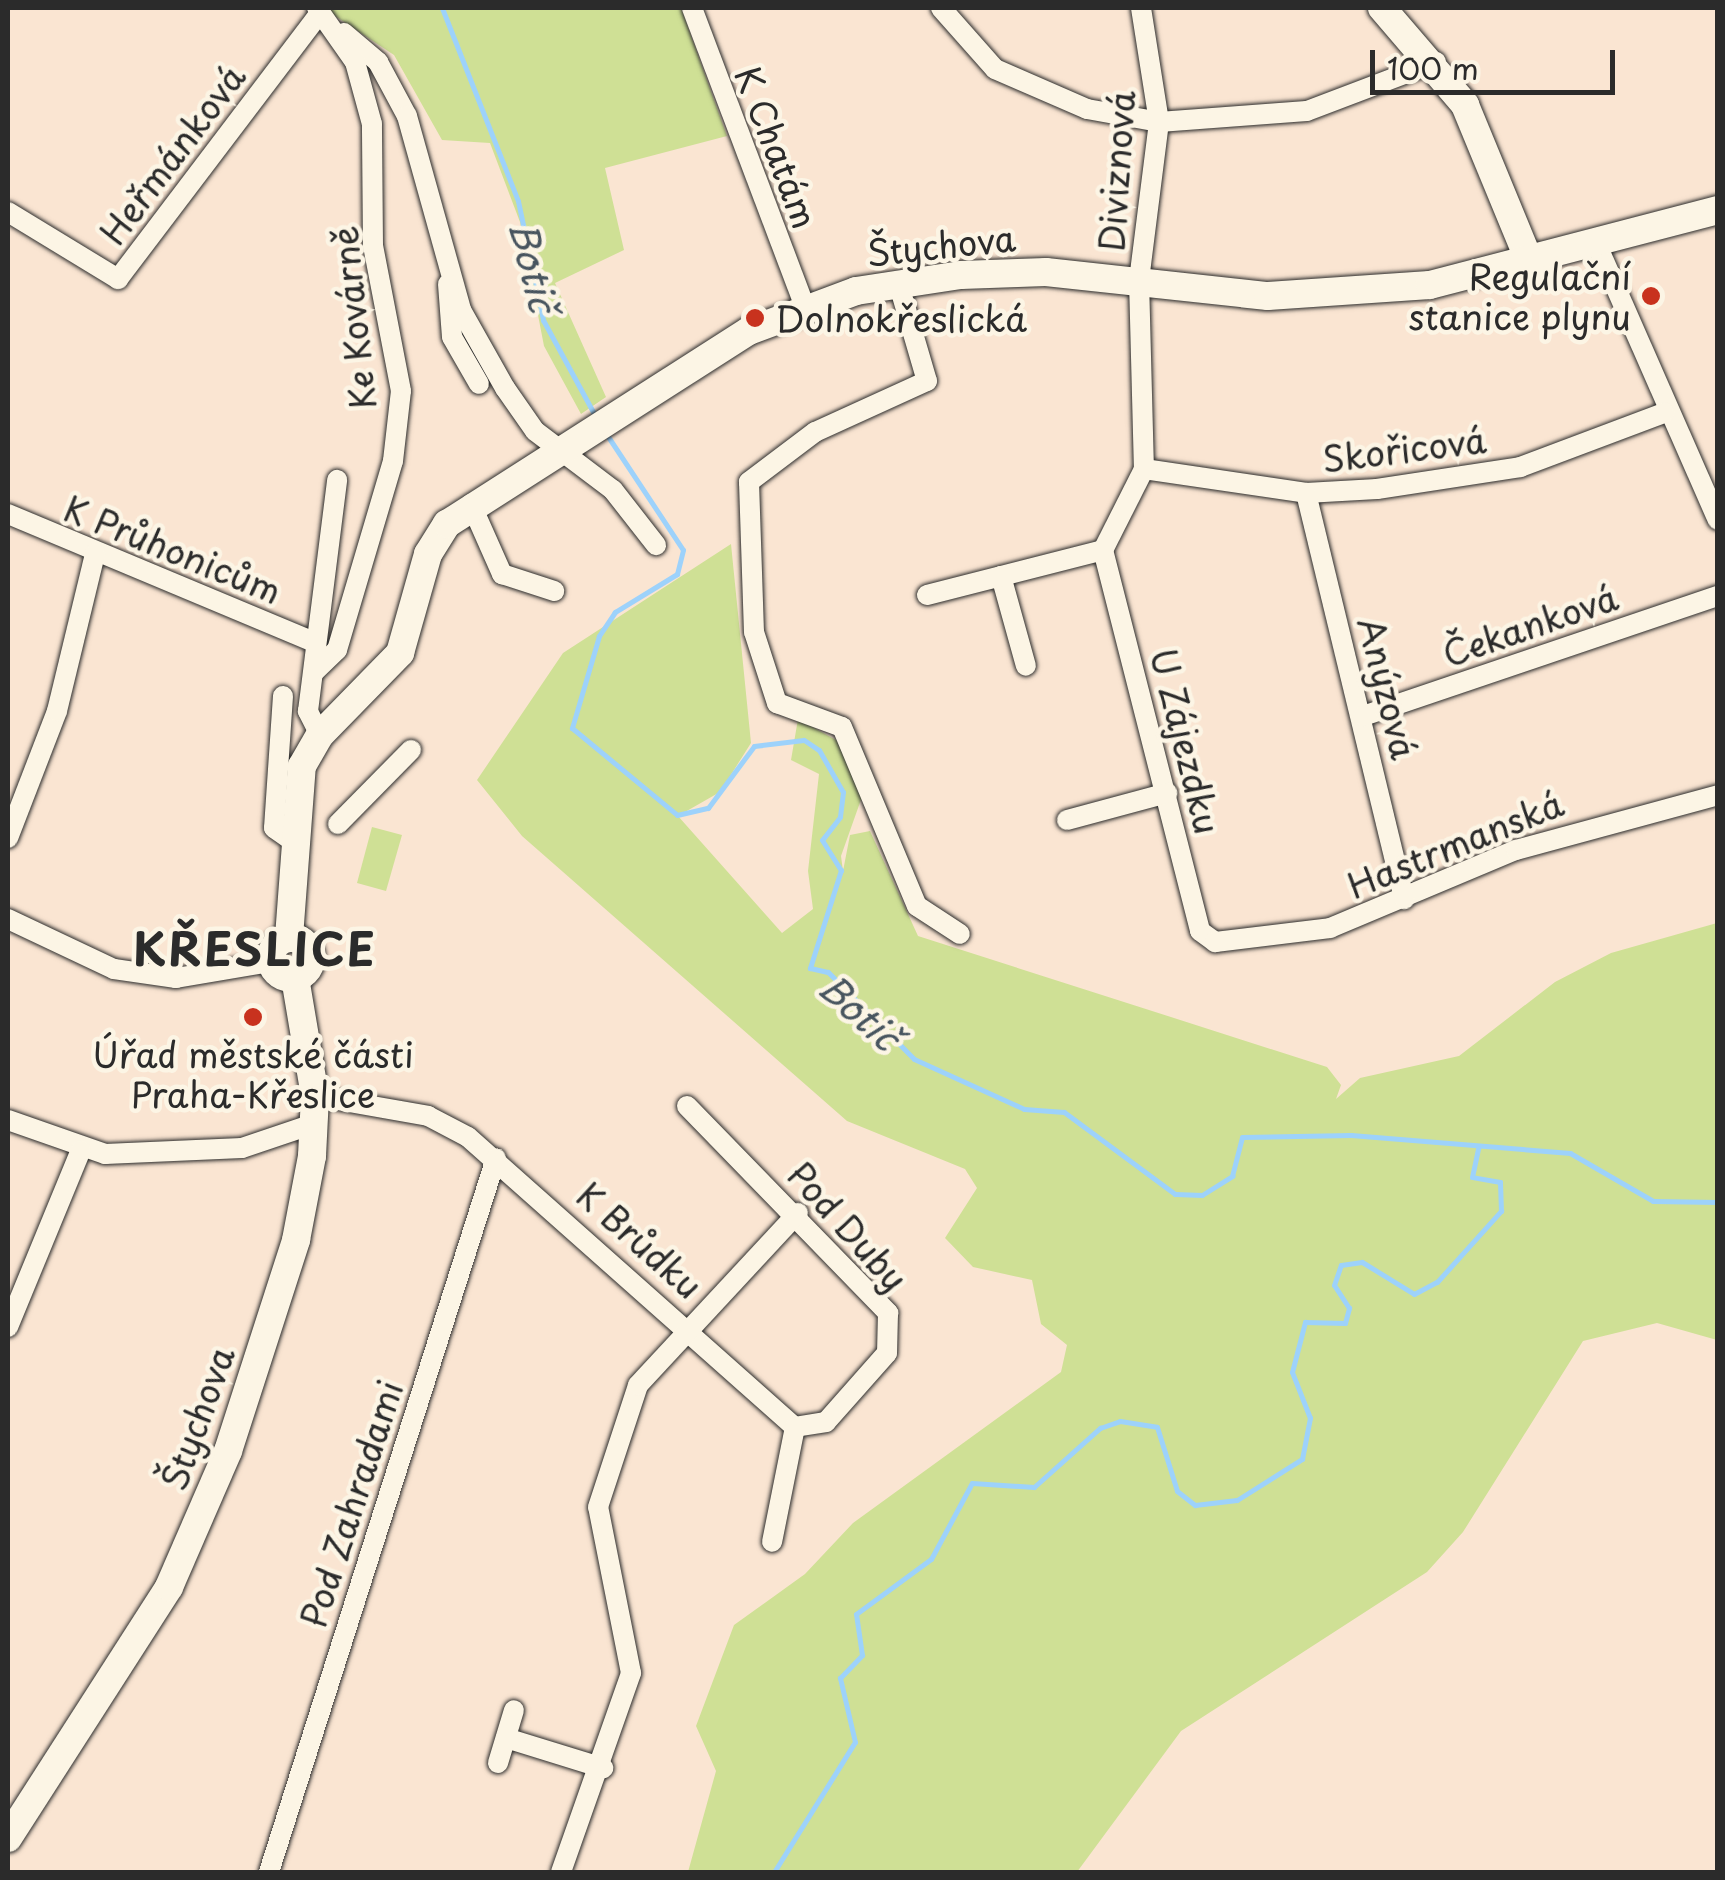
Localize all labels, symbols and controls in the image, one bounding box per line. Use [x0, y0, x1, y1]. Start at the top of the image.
scale bar [1375, 30, 1620, 92]
text: 100 m [1387, 45, 1479, 90]
street label: Heřmánková [91, 56, 253, 252]
street label: K Chatám [727, 60, 827, 234]
street label: Diviznová [1089, 89, 1143, 253]
water label: Botič [501, 216, 567, 316]
street label: Štychova [864, 216, 1018, 274]
street label: Ke Kovárně [322, 222, 384, 414]
place label: Regulační stanice plynu [1408, 255, 1631, 337]
marker: Regulační stanice plynu [1640, 285, 1662, 307]
place label: Dolnokřeslická [775, 297, 1027, 339]
marker: Dolnokřeslická [744, 307, 766, 329]
street label: Skořicová [1319, 418, 1489, 480]
street label: K Průhonicům [56, 486, 290, 612]
street label: Čekanková [1437, 575, 1623, 675]
street label: Anýzová [1350, 613, 1426, 763]
street label: U Zájezdku [1143, 643, 1229, 839]
street label: Hastrmanská [1341, 782, 1569, 906]
district label: KŘESLICE [133, 921, 377, 975]
water label: Botič [810, 963, 910, 1059]
marker: Úřad městské části Praha-Křeslice [242, 1006, 264, 1028]
place label: Úřad městské části Praha-Křeslice [92, 1033, 414, 1115]
street label: Pod Duby [779, 1153, 917, 1299]
street label: K Brůdku [568, 1172, 712, 1308]
street label: Štychova [152, 1340, 242, 1496]
street label: Pod Zahradami [291, 1375, 411, 1633]

